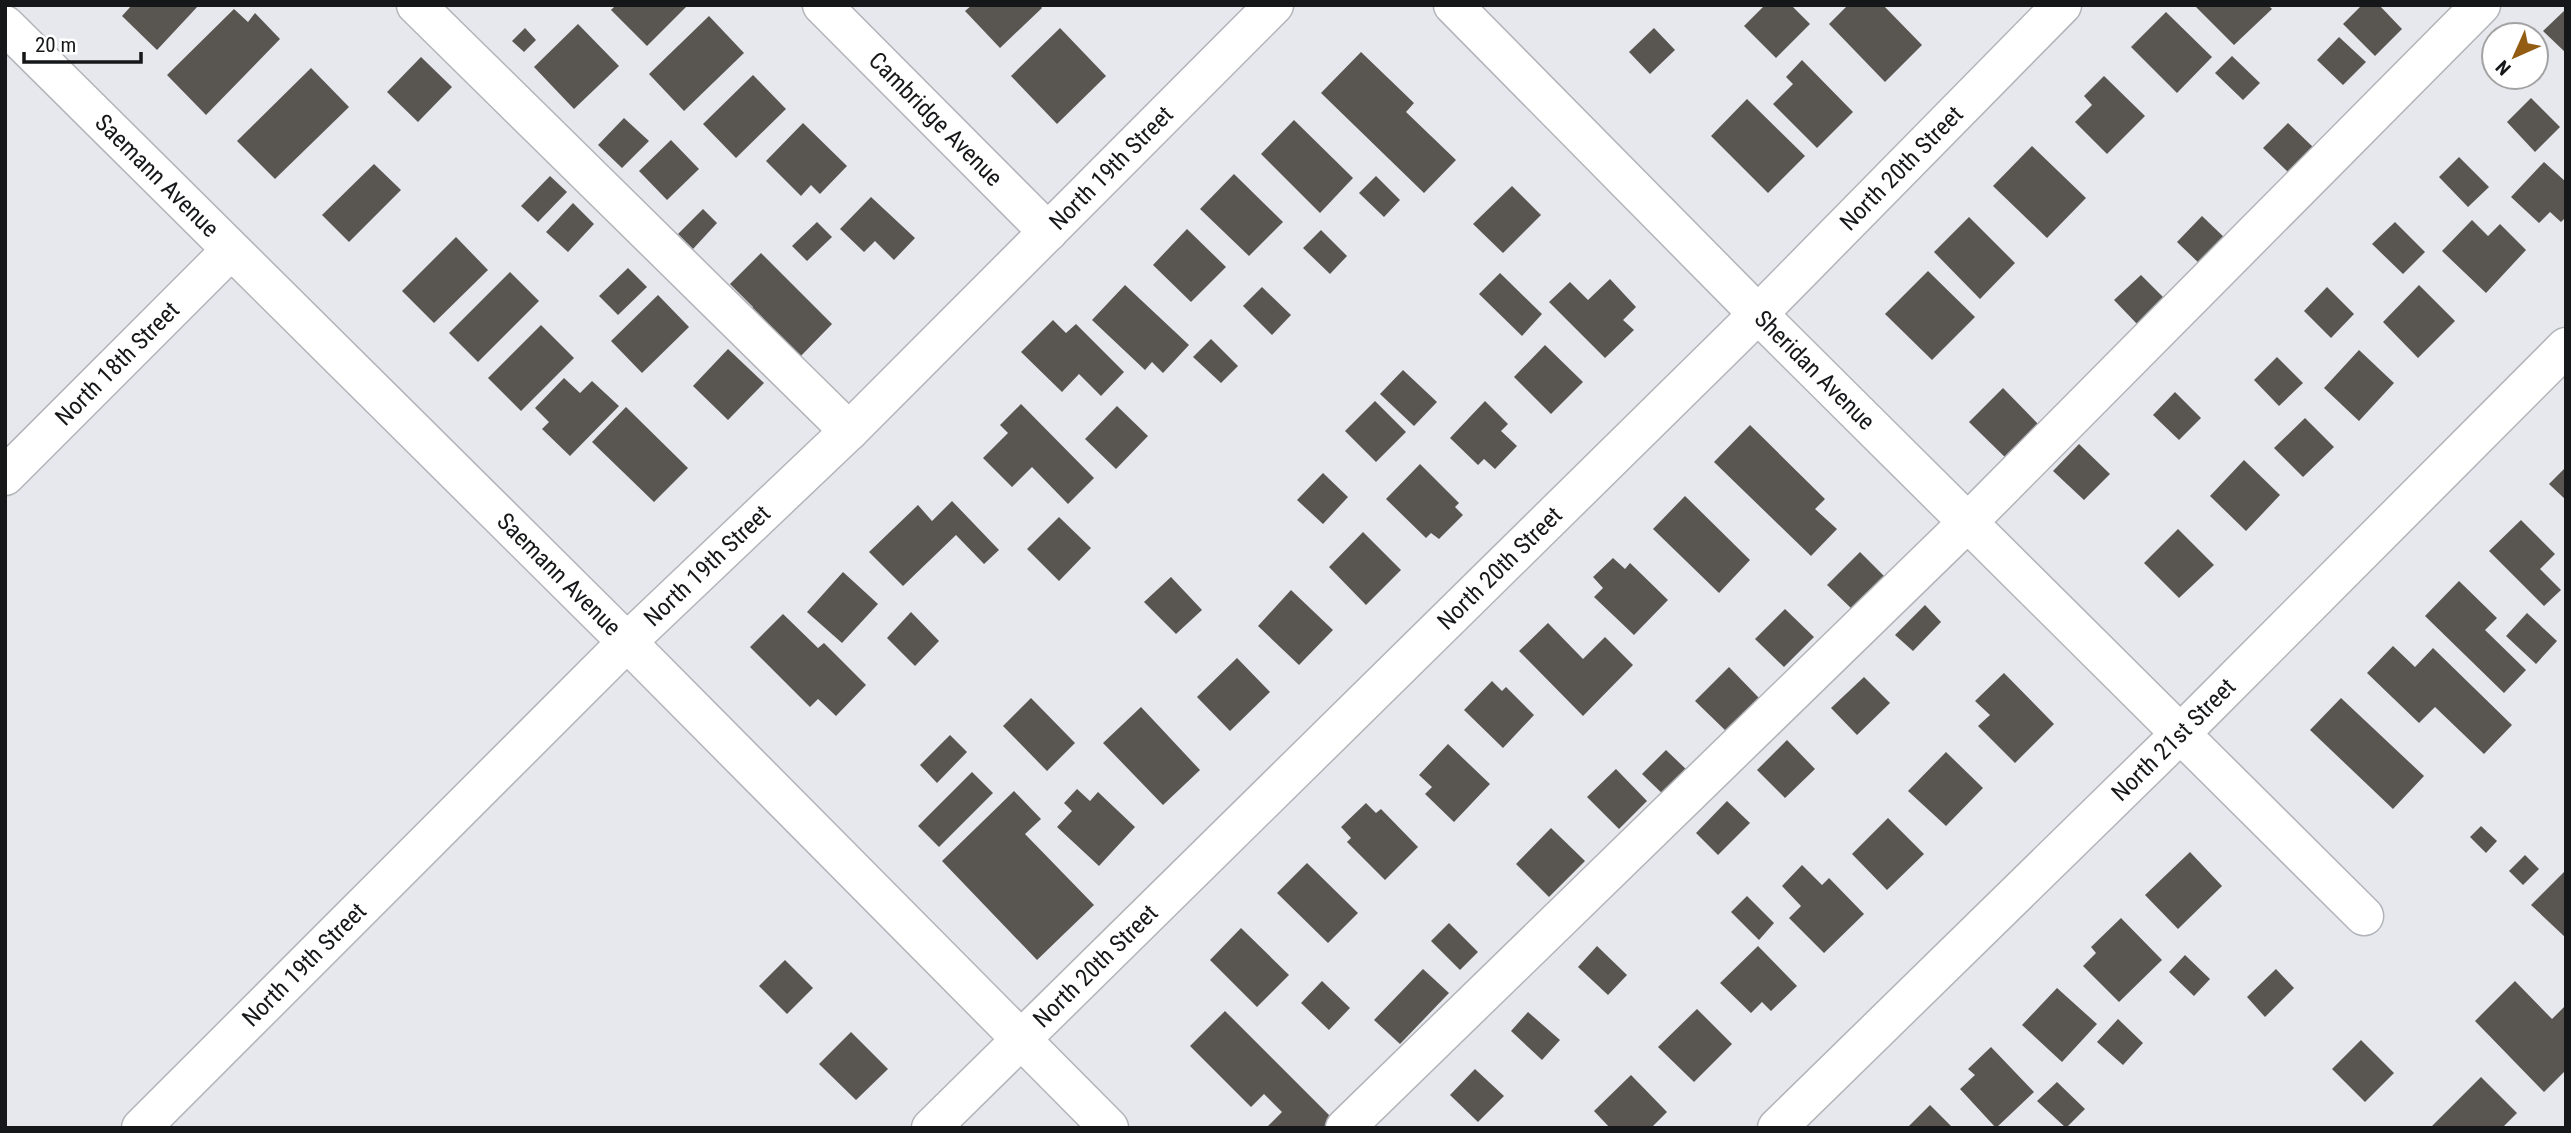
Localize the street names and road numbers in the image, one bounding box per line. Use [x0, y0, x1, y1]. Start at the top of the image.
street label: Cambridge Avenue [863, 46, 1008, 192]
street label: North 19th Street [1044, 100, 1179, 236]
street label: North 20th Street [1834, 100, 1969, 236]
street label: Saemann Avenue [89, 108, 225, 243]
street label: North 18th Street [50, 296, 185, 431]
street label: Sheridan Avenue [1749, 305, 1880, 436]
street label: North 19th Street [638, 499, 776, 632]
street label: North 20th Street [1432, 501, 1568, 635]
street label: Saemann Avenue [491, 507, 626, 642]
street label: North 21st Street [2106, 673, 2241, 807]
street label: North 19th Street [237, 897, 372, 1032]
street label: North 20th Street [1028, 899, 1164, 1033]

